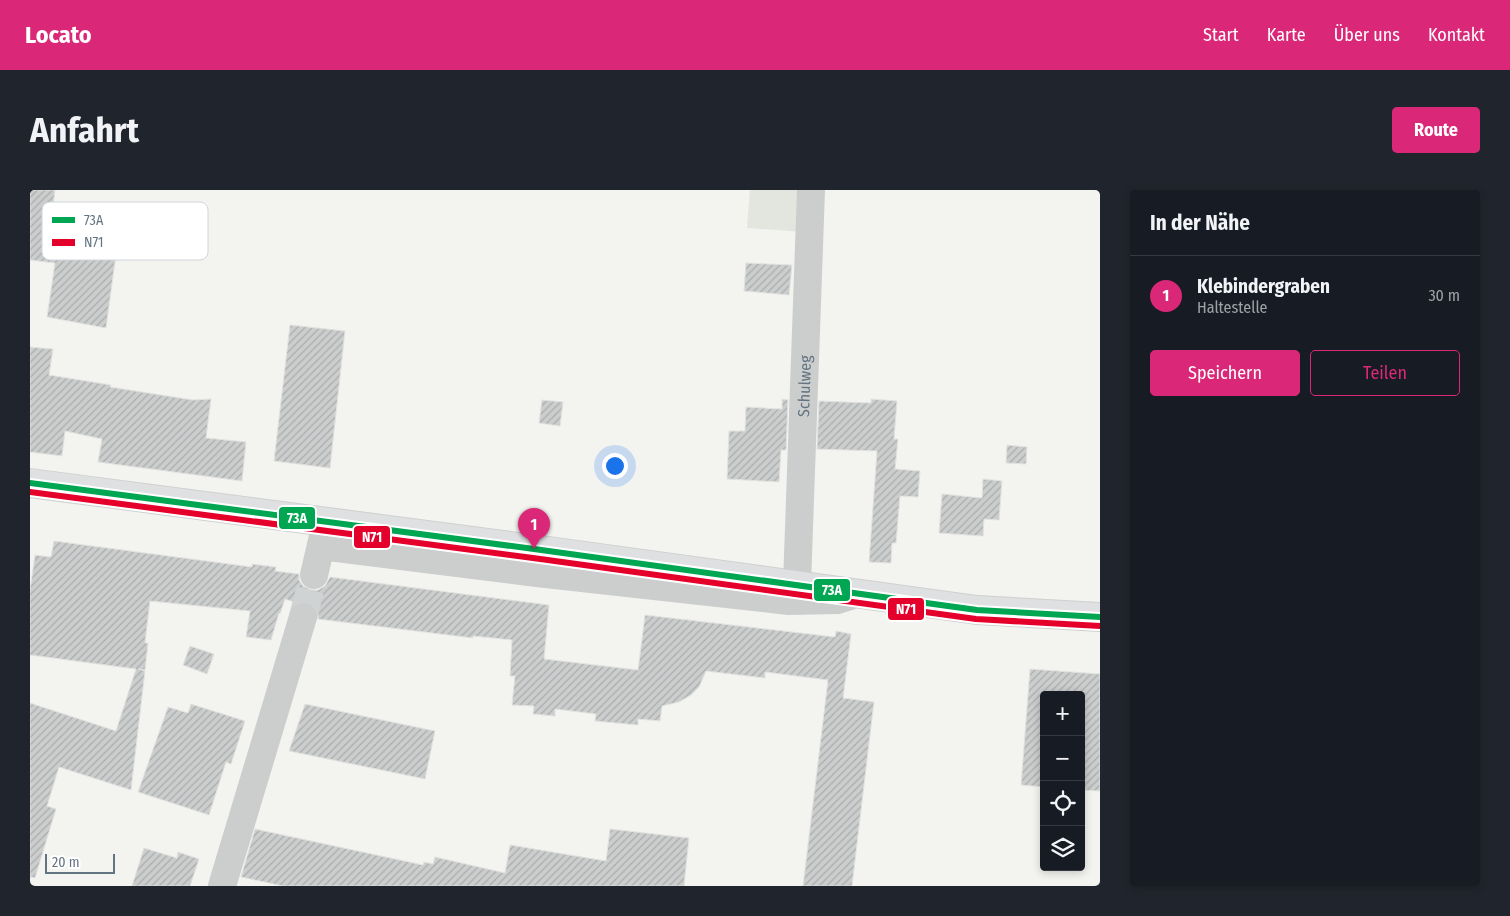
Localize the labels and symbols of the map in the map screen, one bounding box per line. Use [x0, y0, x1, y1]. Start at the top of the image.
legend [42, 202, 208, 260]
text: 73A [84, 212, 104, 229]
text: N71 [84, 234, 103, 251]
street label: Schulweg [794, 354, 815, 417]
your location [602, 453, 628, 479]
line badge: 73A [278, 506, 316, 530]
pin: 1 [518, 508, 550, 549]
text: 73A [287, 510, 307, 527]
line badge: N71 [353, 525, 391, 549]
text: N71 [362, 529, 382, 546]
line badge: 73A [813, 578, 851, 602]
text: 73A [822, 582, 842, 599]
line badge: N71 [887, 597, 925, 621]
text: N71 [896, 601, 916, 618]
scale bar [45, 851, 115, 874]

